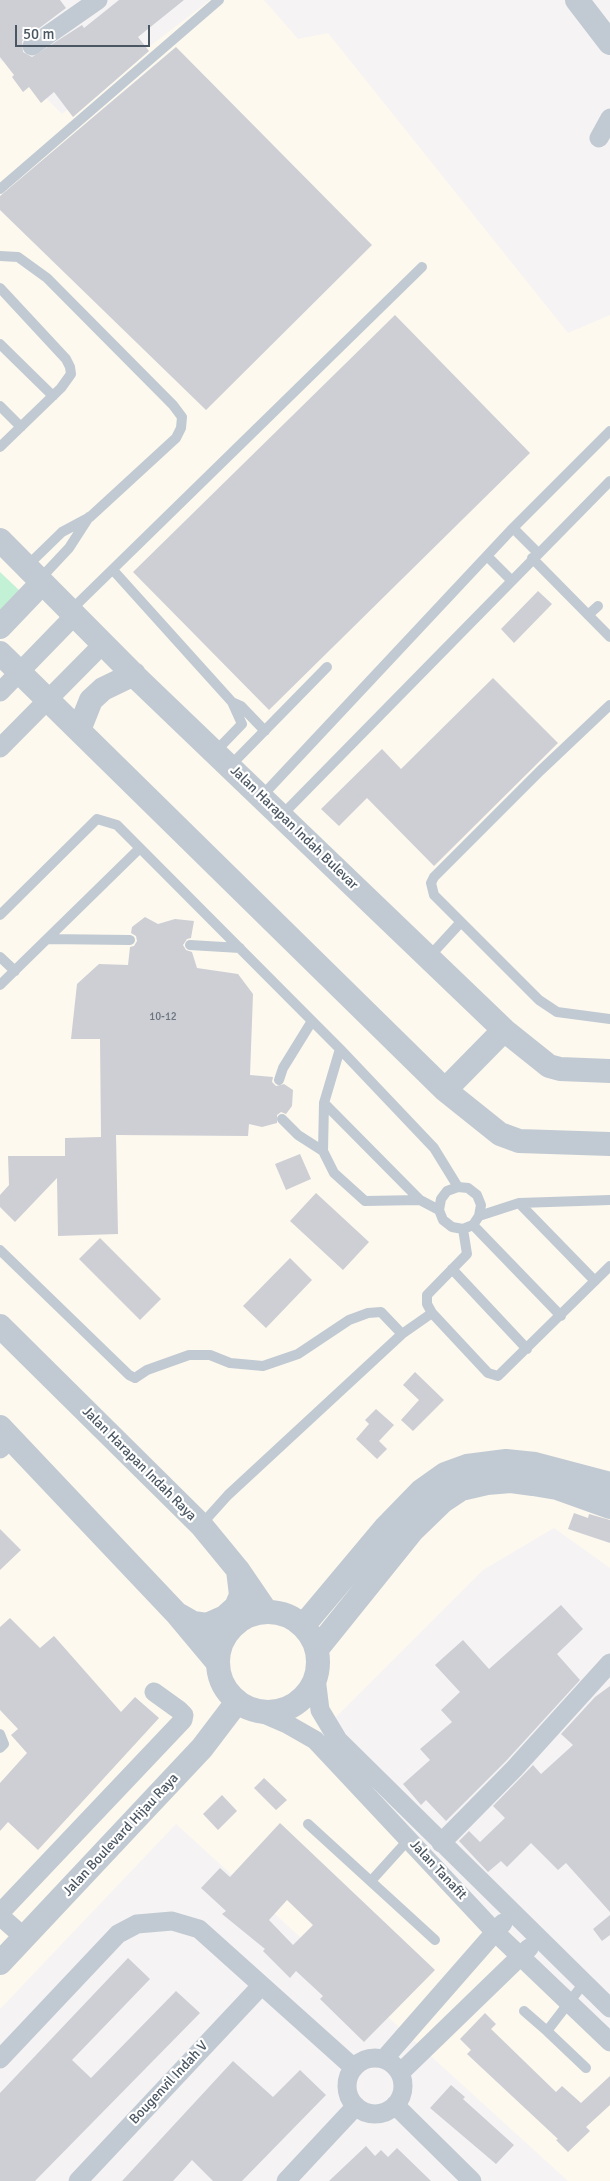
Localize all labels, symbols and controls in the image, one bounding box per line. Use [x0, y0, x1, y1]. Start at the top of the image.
scale bar [18, 15, 152, 47]
text: 50 m [23, 25, 54, 43]
street label: Jalan Harapan Indah Bulevar [227, 762, 361, 894]
house number: 10-12 [149, 1010, 177, 1024]
street label: Jalan Harapan Indah Raya [78, 1403, 200, 1525]
street label: Jalan Boulevard Hijau Raya [60, 1770, 182, 1900]
street label: Jalan Tanafit [406, 1837, 470, 1903]
street label: Bougenvil Indah V [126, 2038, 212, 2128]

